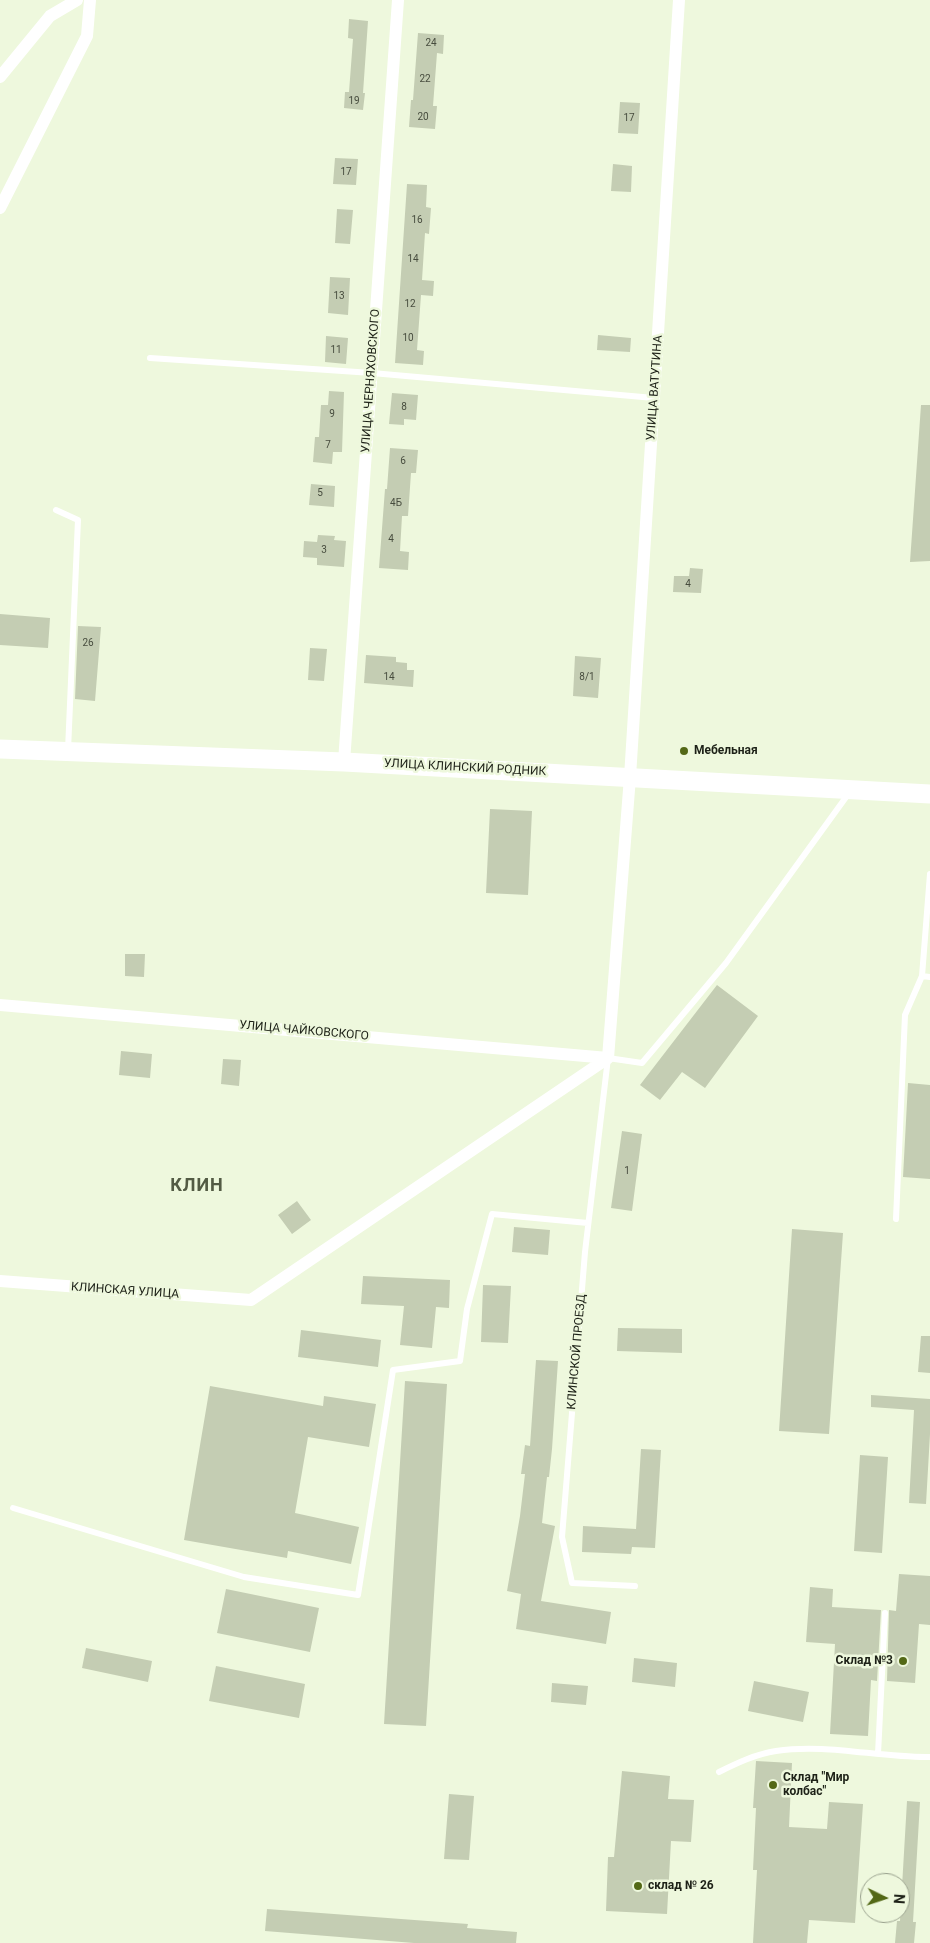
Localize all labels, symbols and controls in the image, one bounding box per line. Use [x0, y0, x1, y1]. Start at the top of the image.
house number: 24 [425, 37, 437, 49]
house number: 22 [419, 73, 431, 85]
house number: 19 [348, 95, 360, 107]
house number: 20 [417, 111, 429, 123]
house number: 17 [623, 112, 635, 124]
house number: 17 [340, 166, 352, 178]
house number: 16 [411, 214, 423, 226]
house number: 14 [407, 253, 419, 265]
house number: 13 [333, 290, 345, 302]
house number: 12 [404, 298, 416, 310]
street label: УЛИЦА ЧЕРНЯХОВСКОГО [359, 309, 383, 453]
house number: 10 [402, 332, 414, 344]
street label: УЛИЦА ВАТУТИНА [644, 335, 666, 441]
house number: 11 [330, 344, 342, 356]
house number: 8 [401, 401, 407, 413]
house number: 9 [329, 408, 335, 420]
house number: 7 [325, 439, 331, 451]
house number: 6 [400, 455, 406, 467]
house number: 5 [317, 487, 323, 499]
house number: 4Б [390, 497, 402, 509]
house number: 4 [388, 533, 394, 545]
house number: 3 [321, 544, 327, 556]
house number: 4 [685, 578, 691, 590]
house number: 26 [82, 637, 94, 649]
house number: 14 [383, 671, 395, 683]
house number: 8/1 [579, 671, 595, 683]
place label: Мебельная [694, 744, 758, 758]
marker: Мебельная [678, 745, 690, 757]
street label: УЛИЦА КЛИНСКИЙ РОДНИК [384, 757, 546, 779]
street label: УЛИЦА ЧАЙКОВСКОГО [239, 1018, 369, 1044]
house number: 1 [624, 1165, 630, 1177]
district label: КЛИН [170, 1175, 224, 1197]
street label: КЛИНСКАЯ УЛИЦА [70, 1280, 180, 1302]
street label: КЛИНСКОЙ ПРОЕЗД [565, 1294, 589, 1410]
place label: Склад №3 [836, 1654, 893, 1668]
marker: Склад №3 [897, 1655, 909, 1667]
place label: Склад "Мир колбас" [783, 1771, 849, 1799]
marker: Склад "Мир колбас" [767, 1779, 779, 1791]
north arrow [860, 1873, 910, 1923]
place label: склад № 26 [648, 1879, 714, 1893]
marker: склад № 26 [632, 1880, 644, 1892]
text: N [891, 1893, 907, 1904]

